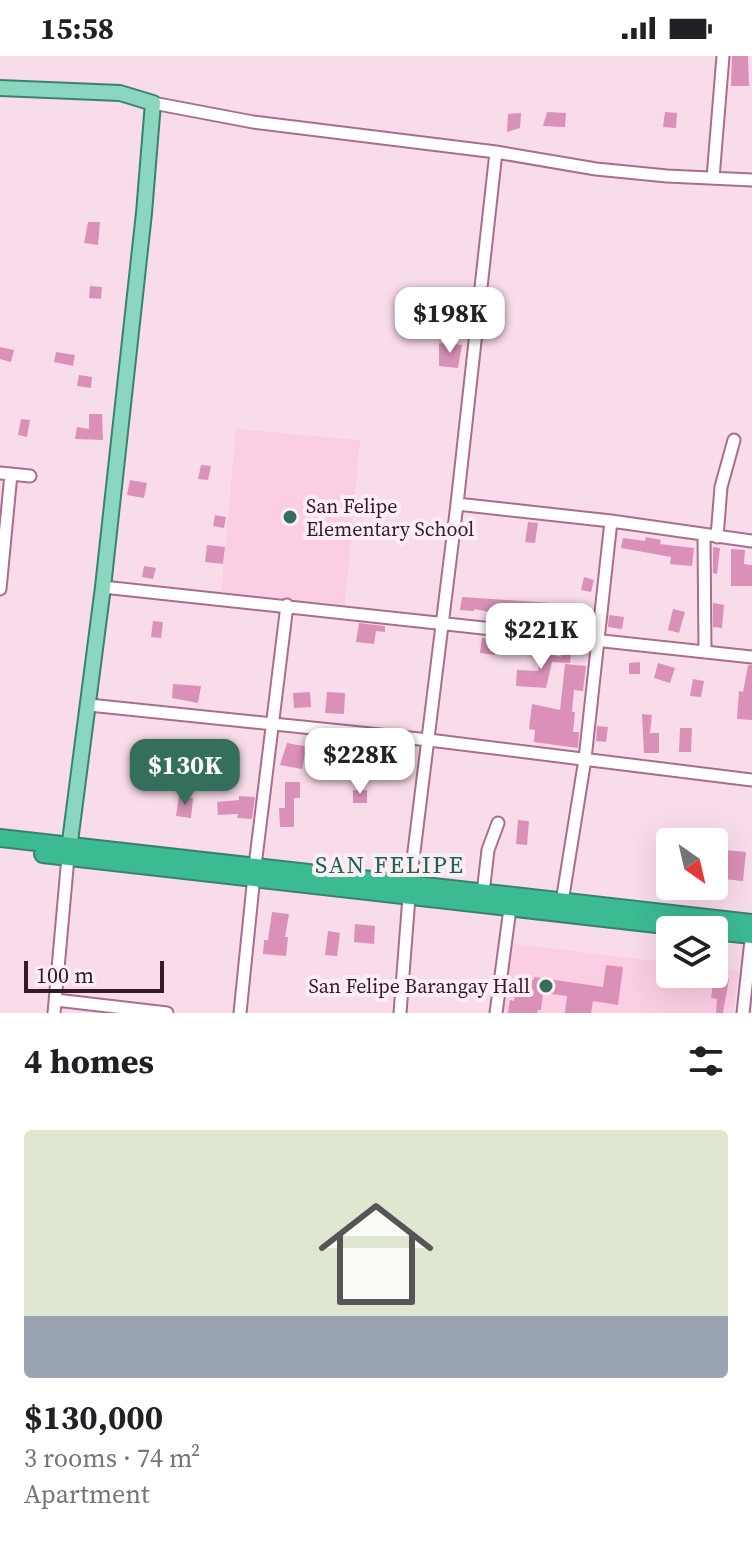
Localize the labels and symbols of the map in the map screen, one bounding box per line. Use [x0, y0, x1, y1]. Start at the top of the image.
pin: $198K [394, 287, 506, 355]
place label: San Felipe Elementary School [306, 492, 474, 543]
marker: San Felipe Elementary School [281, 508, 299, 526]
pin: $221K [485, 603, 597, 671]
pin: $228K [304, 728, 416, 796]
pin: $130K [129, 739, 241, 807]
north arrow [656, 828, 728, 900]
district label: SAN FELIPE [315, 848, 465, 881]
scale bar [24, 957, 164, 993]
place label: San Felipe Barangay Hall [309, 972, 530, 1000]
marker: San Felipe Barangay Hall [537, 977, 555, 995]

